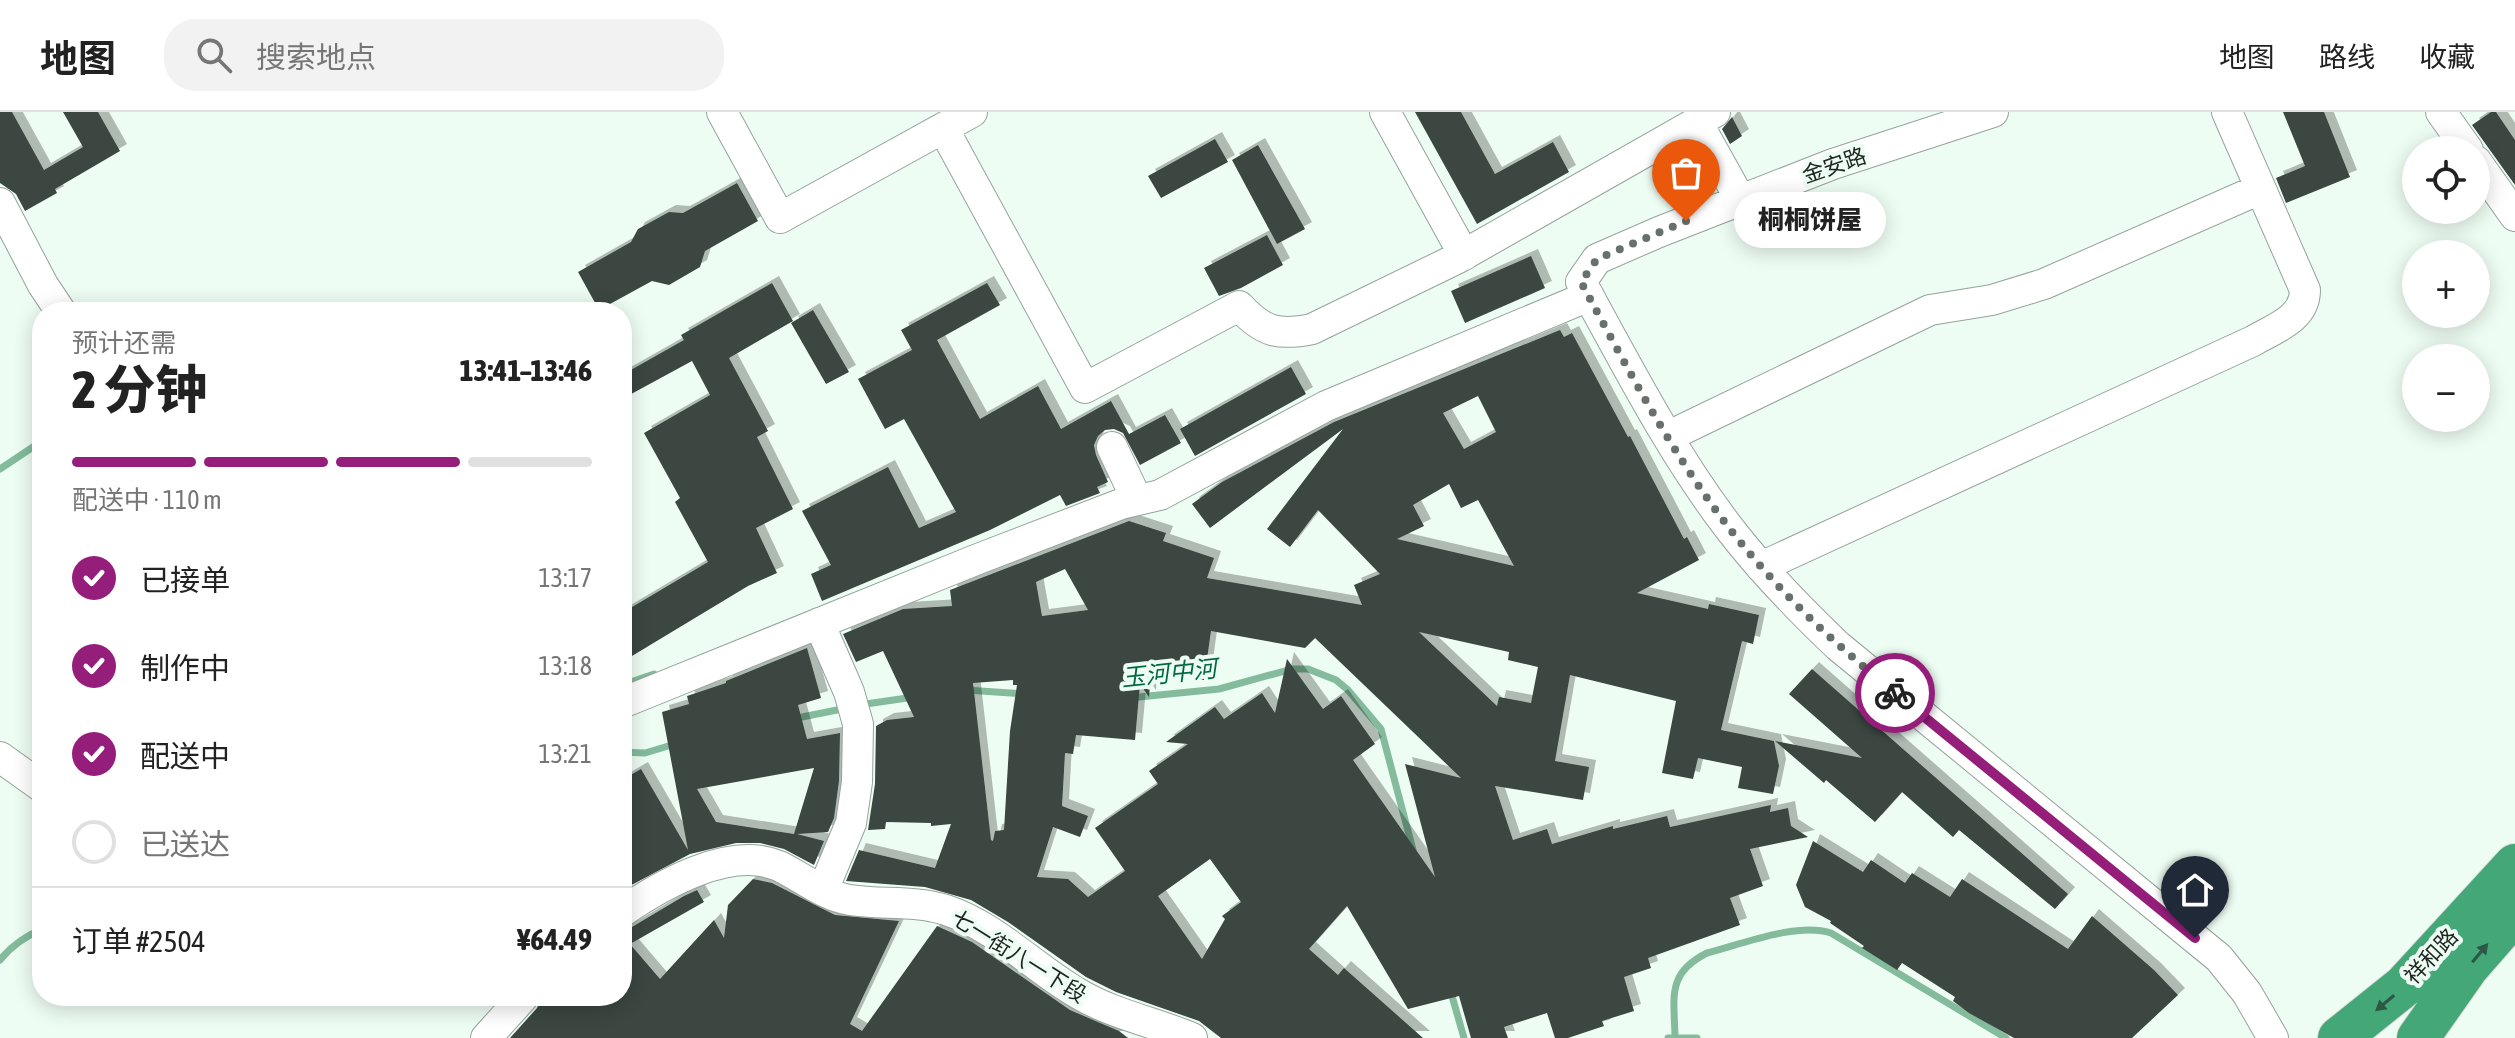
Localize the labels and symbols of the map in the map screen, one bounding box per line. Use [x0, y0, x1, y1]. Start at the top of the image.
pin [1652, 139, 1720, 221]
street label: 金安路 [1799, 142, 1869, 188]
callout: 桐桐饼屋 [1734, 193, 1886, 249]
courier [1855, 653, 1935, 733]
water label: 玉河中河 [1120, 654, 1222, 691]
pin [2161, 856, 2229, 938]
street label: 七一街八一下段 [947, 904, 1091, 1008]
street label: 祥和路 [2399, 923, 2463, 989]
one-way arrow [2471, 943, 2488, 963]
one-way arrow [2375, 994, 2395, 1011]

